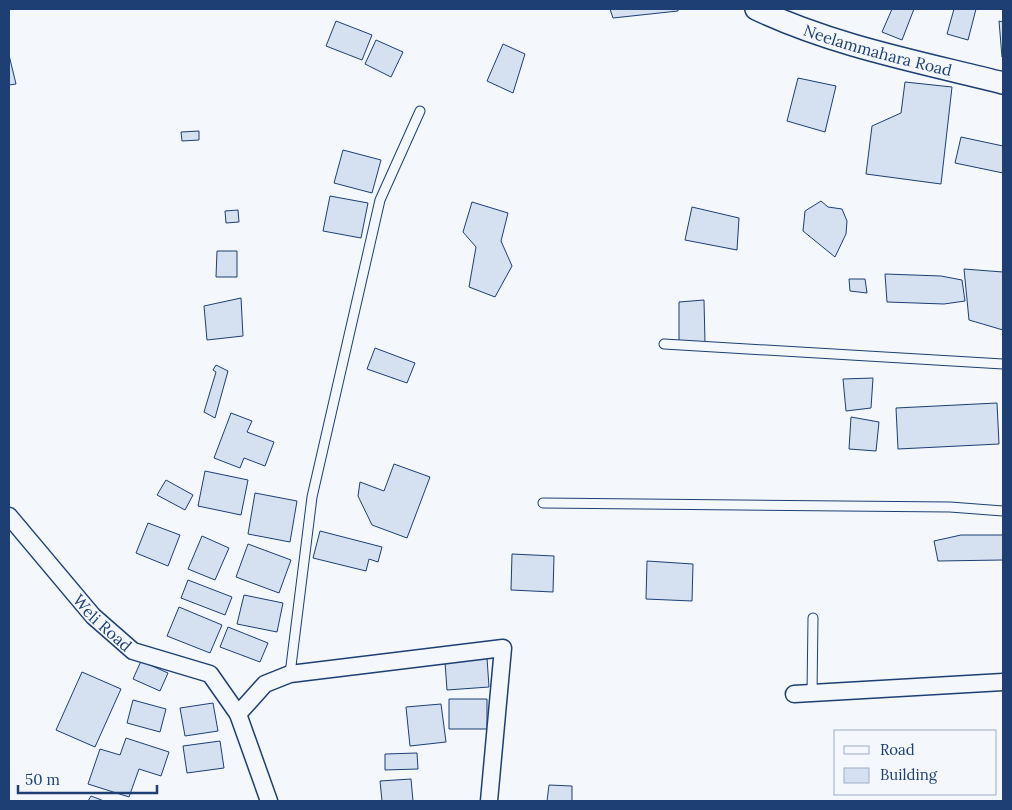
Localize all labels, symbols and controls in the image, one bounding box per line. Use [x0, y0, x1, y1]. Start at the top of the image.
street label: Neelammahara Road [801, 20, 955, 80]
street label: Weli Road [69, 590, 136, 656]
legend [834, 730, 997, 795]
text: Road [880, 740, 915, 759]
scale bar [18, 762, 156, 794]
text: Building [880, 765, 938, 784]
text: 50 m [25, 770, 60, 789]

